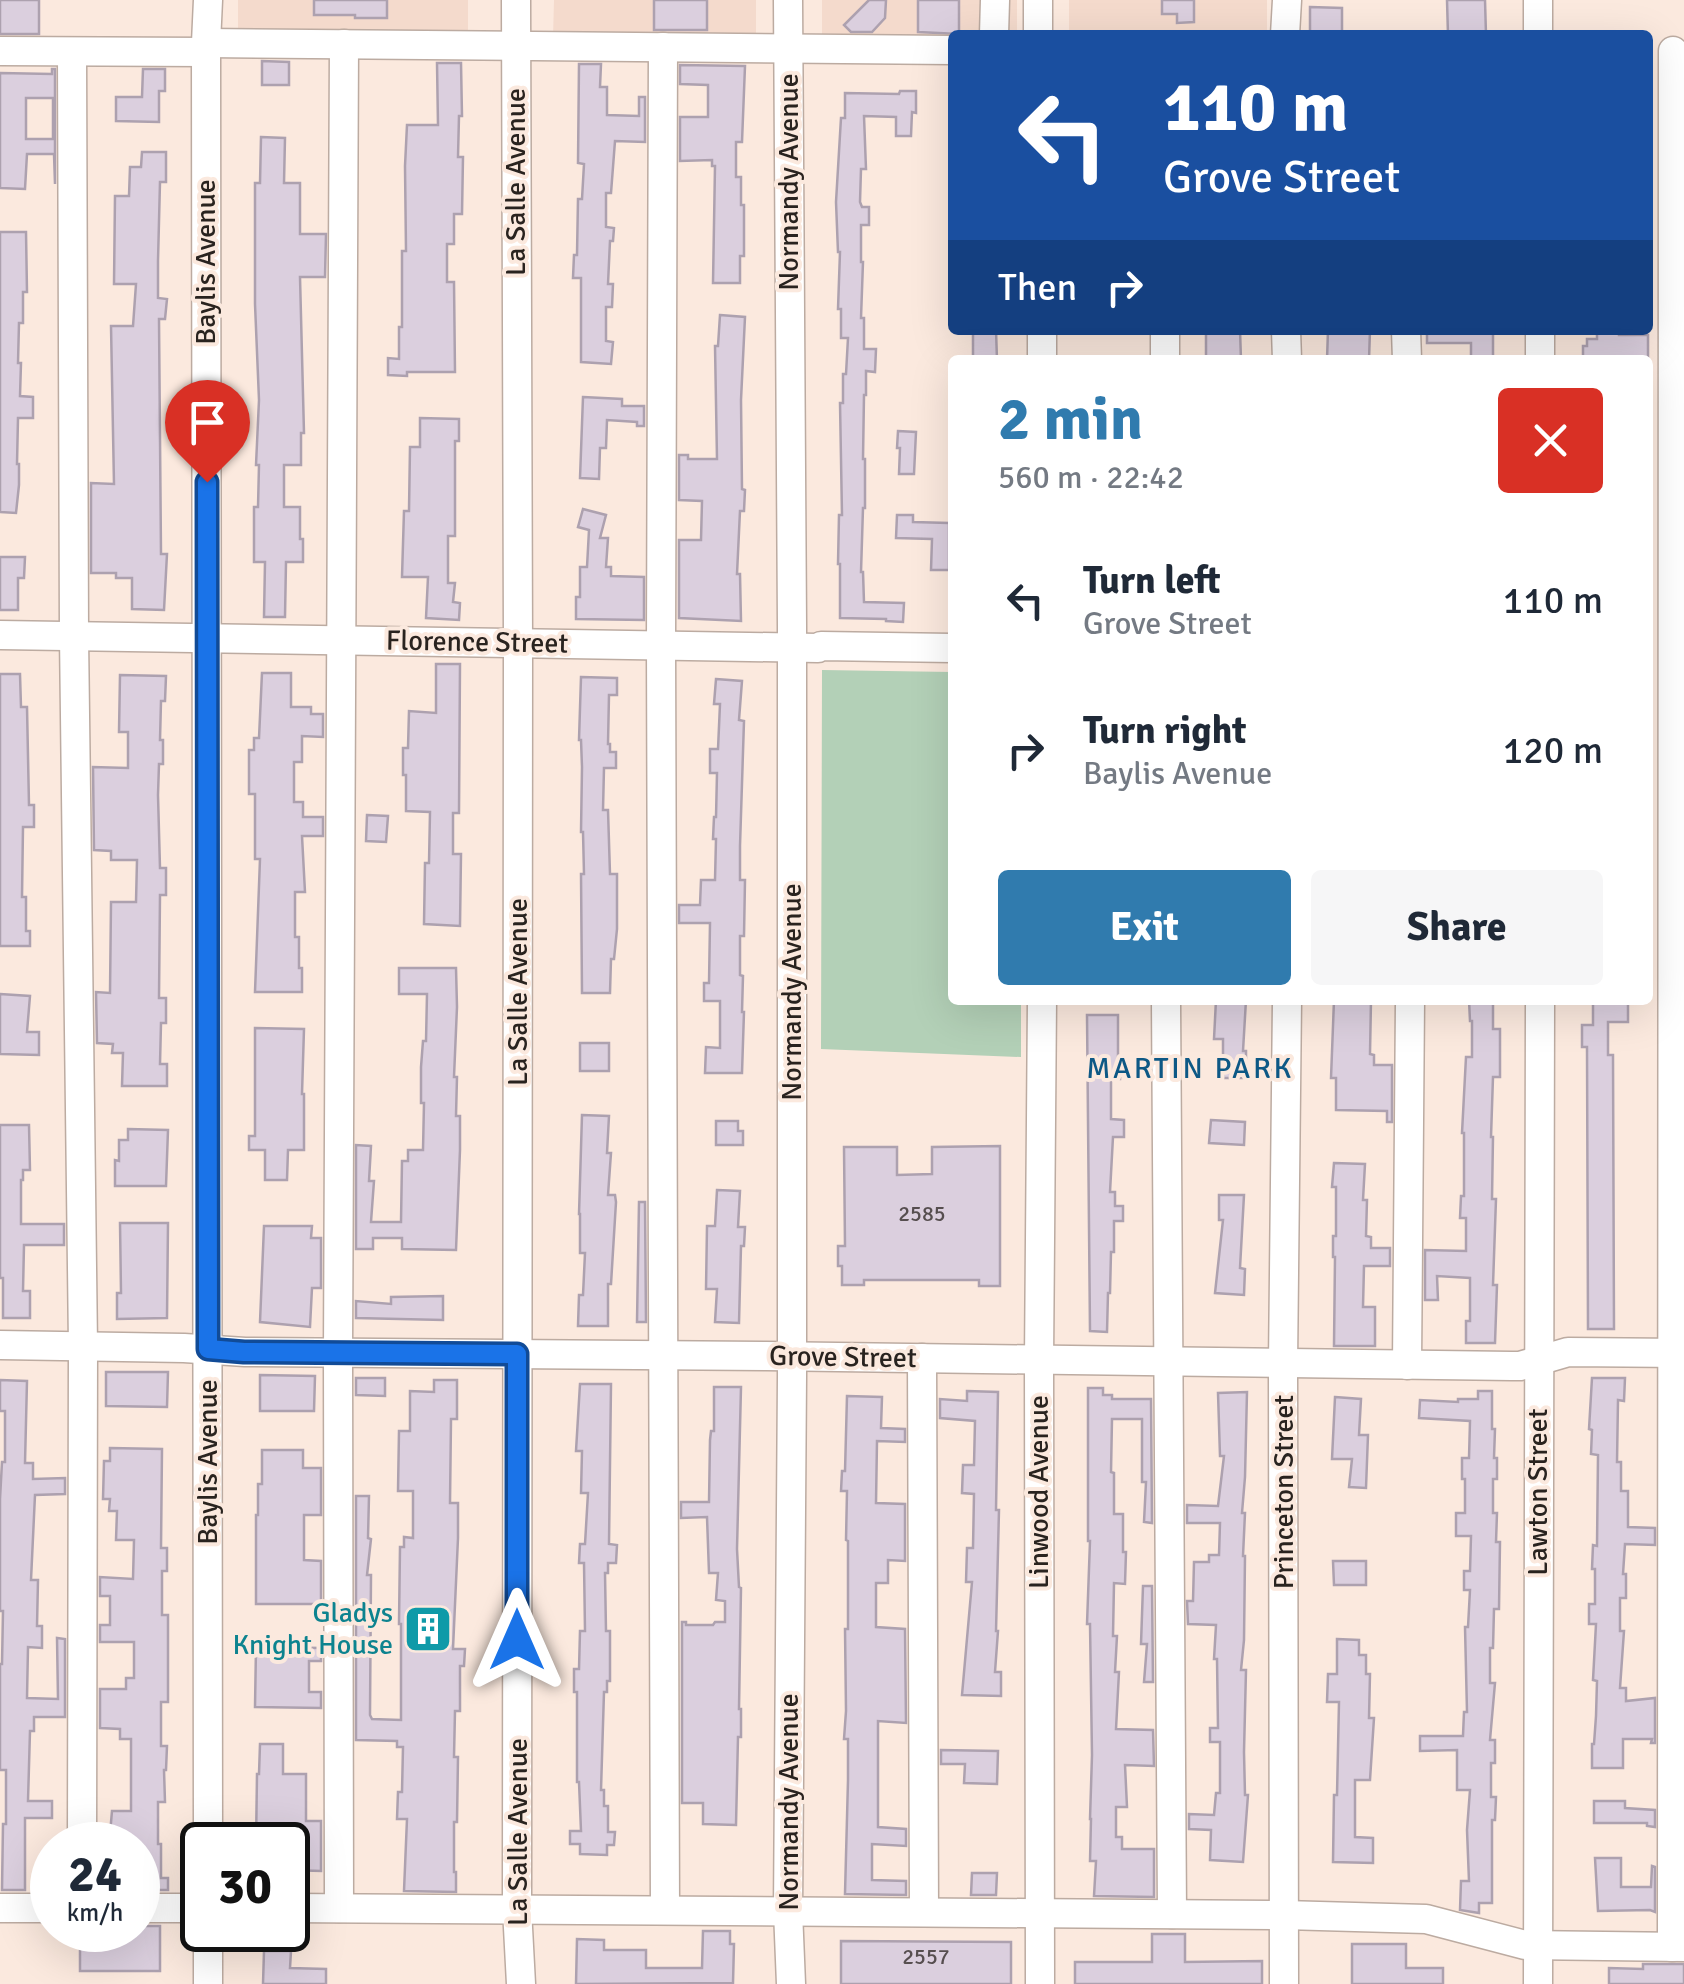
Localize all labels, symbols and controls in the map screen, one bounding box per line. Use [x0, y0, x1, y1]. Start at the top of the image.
text: 110 m [1163, 64, 1348, 150]
icon: left [998, 70, 1128, 200]
street label: Normandy Avenue [772, 73, 806, 291]
street label: La Salle Avenue [499, 88, 533, 276]
text: Grove Street [1163, 150, 1400, 205]
street label: Baylis Avenue [189, 179, 223, 345]
icon: right [1097, 260, 1152, 315]
text: Then [998, 264, 1077, 311]
pin [165, 380, 250, 483]
text: 2 min [998, 383, 1143, 457]
button: close [1498, 388, 1603, 493]
icon: arrive [180, 395, 235, 450]
text: 560 m · 22:42 [998, 458, 1184, 497]
text: Turn left [1083, 557, 1221, 604]
icon: left [998, 573, 1053, 628]
text: 110 m [1503, 577, 1603, 624]
text: Grove Street [1083, 604, 1252, 643]
street label: Florence Street [386, 623, 569, 661]
text: Turn right [1083, 707, 1247, 754]
icon: right [998, 723, 1053, 778]
text: 120 m [1503, 727, 1603, 774]
text: Baylis Avenue [1083, 754, 1272, 793]
button: Exit [998, 870, 1291, 985]
button: Share [1311, 870, 1603, 985]
street label: Normandy Avenue [775, 883, 809, 1101]
street label: La Salle Avenue [501, 898, 535, 1086]
district label: MARTIN PARK [1086, 1050, 1294, 1087]
house number: 2585 [898, 1200, 946, 1227]
street label: Grove Street [769, 1339, 917, 1375]
street label: Baylis Avenue [191, 1379, 225, 1545]
street label: Princeton Street [1267, 1394, 1301, 1589]
street label: Linwood Avenue [1022, 1395, 1056, 1589]
street label: Lawton Street [1521, 1408, 1555, 1576]
position arrow [465, 1588, 569, 1692]
place label: Gladys Knight House [232, 1596, 393, 1662]
building icon: Gladys Knight House [402, 1603, 454, 1655]
street label: Normandy Avenue [772, 1693, 806, 1911]
street label: La Salle Avenue [501, 1738, 535, 1926]
speed limit sign: 30 [180, 1822, 310, 1952]
text: 24 [68, 1844, 122, 1906]
text: km/h [67, 1897, 123, 1928]
house number: 2557 [902, 1943, 950, 1970]

